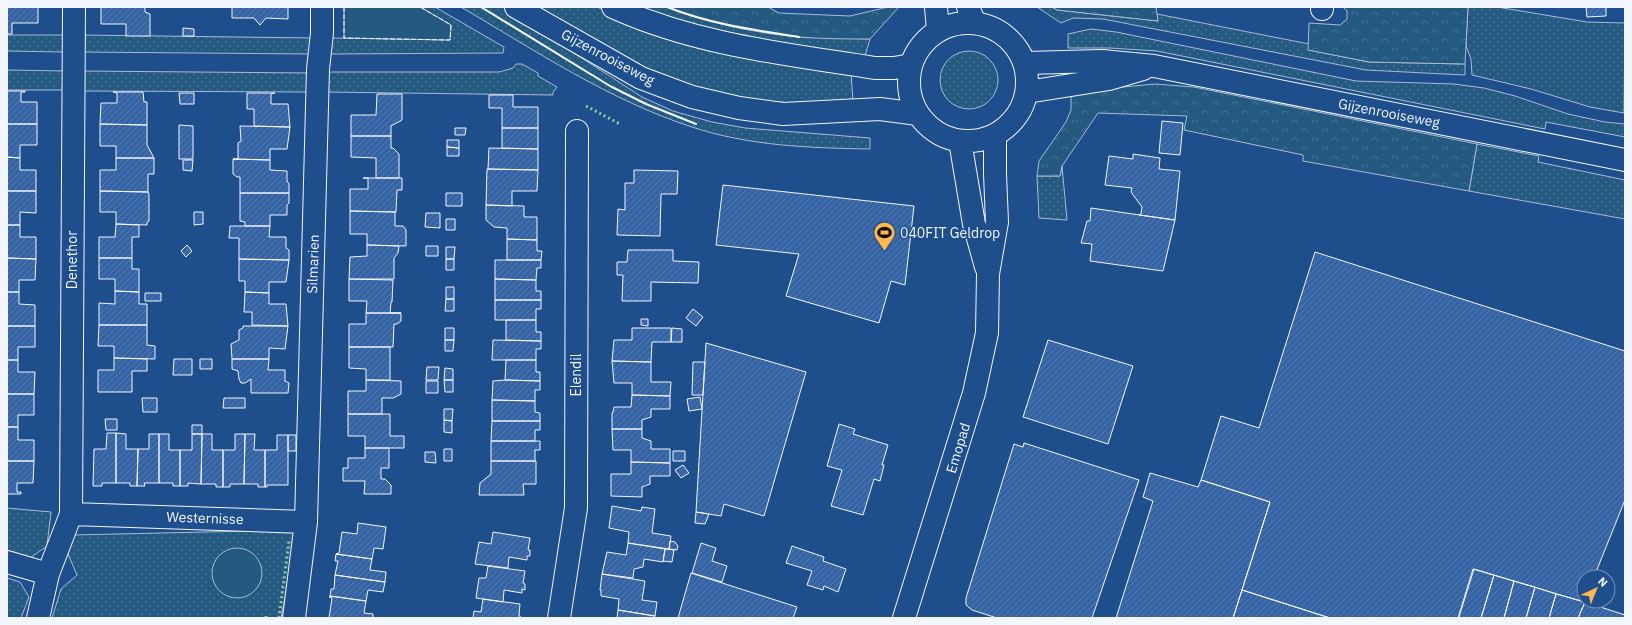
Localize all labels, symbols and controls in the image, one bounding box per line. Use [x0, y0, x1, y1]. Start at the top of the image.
street label: Gijzenrooiseweg [558, 25, 658, 89]
street label: Gijzenrooiseweg [1337, 94, 1442, 132]
sports icon: 040FIT Geldrop [871, 220, 897, 253]
place label: 040FIT Geldrop [900, 224, 1000, 242]
street label: Denethor [63, 231, 81, 289]
street label: Silmarien [303, 234, 323, 294]
street label: Elendil [567, 353, 585, 397]
street label: Emopad [942, 421, 974, 475]
street label: Westernisse [166, 508, 244, 528]
north arrow [1576, 569, 1616, 609]
text: N [1595, 574, 1611, 590]

